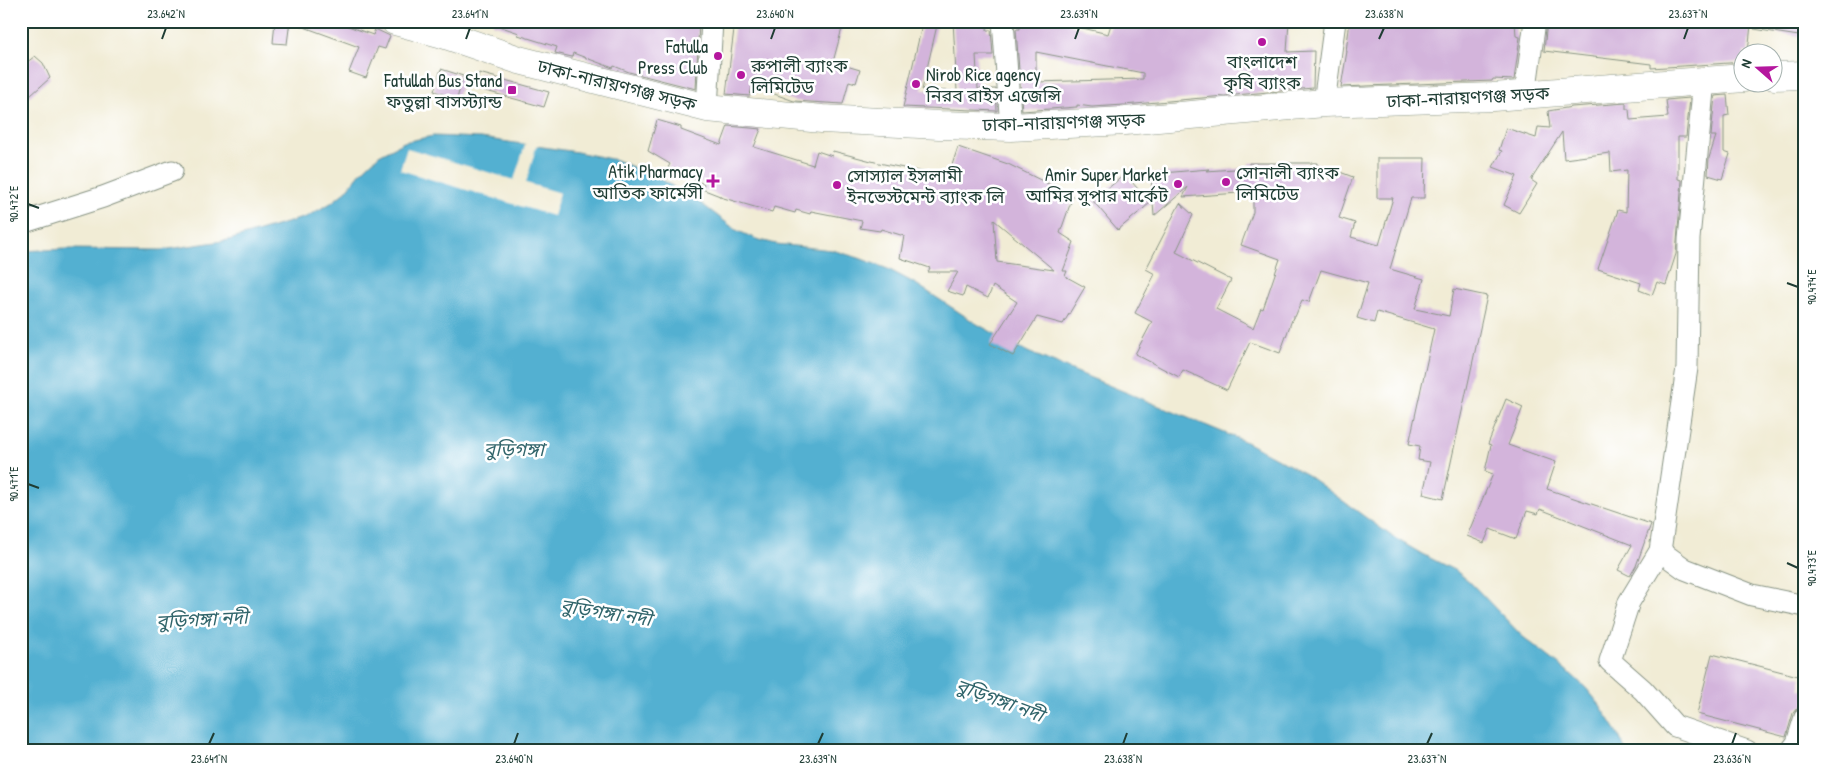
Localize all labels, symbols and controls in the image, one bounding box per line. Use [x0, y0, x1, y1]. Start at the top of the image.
text: 23.642°N [147, 5, 185, 22]
text: 23.641°N [452, 5, 488, 22]
text: 23.640°N [756, 5, 794, 22]
text: 23.639°N [1060, 5, 1098, 22]
text: 23.638°N [1365, 5, 1403, 22]
text: 23.637°N [1669, 5, 1707, 22]
place label: Fatulla Press Club [638, 34, 708, 80]
marker: বাংলাদেশ কৃষি ব্যাংক [1256, 36, 1268, 48]
north arrow [1734, 42, 1784, 92]
place label: বাংলাদেশ কৃষি ব্যাংক [1222, 49, 1301, 95]
marker: Fatulla Press Club [712, 50, 724, 62]
street label: ঢাকা-নারায়ণগঞ্জ সড়ক [534, 53, 699, 117]
place label: রুপালী ব্যাংক লিমিটেড [750, 53, 848, 99]
text: N [1735, 56, 1756, 70]
place label: Nirob Rice agency নিরব রাইস এজেন্সি [925, 62, 1062, 108]
place label: Fatullah Bus Stand ফতুল্লা বাসস্ট্যান্ড [383, 68, 502, 114]
marker: রুপালী ব্যাংক লিমিটেড [735, 69, 747, 81]
marker: Nirob Rice agency নিরব রাইস এজেন্সি [910, 78, 922, 90]
street label: ঢাকা-নারায়ণগঞ্জ সড়ক [1385, 80, 1550, 114]
marker: Fatullah Bus Stand ফতুল্লা বাসস্ট্যান্ড [506, 84, 518, 96]
street label: ঢাকা-নারায়ণগঞ্জ সড়ক [981, 107, 1146, 137]
place label: Atik Pharmacy আতিক ফার্মেসী [592, 159, 703, 205]
place label: সোনালী ব্যাংক লিমিটেড [1235, 160, 1339, 206]
place label: Amir Super Market আমির সুপার মার্কেট [1025, 162, 1169, 208]
place label: সোস্যাল ইসলামী ইনভেস্টমেন্ট ব্যাংক লি [846, 163, 1005, 209]
marker: Atik Pharmacy আতিক ফার্মেসী [707, 175, 719, 187]
marker: সোনালী ব্যাংক লিমিটেড [1220, 176, 1232, 188]
marker: Amir Super Market আমির সুপার মার্কেট [1172, 178, 1184, 190]
marker: সোস্যাল ইসলামী ইনভেস্টমেন্ট ব্যাংক লি [831, 179, 843, 191]
text: 90.472°E [5, 185, 22, 222]
text: 90.474°E [1803, 269, 1820, 305]
water label: বুড়িগঙ্গা [484, 436, 548, 462]
text: 90.471°E [5, 466, 22, 502]
text: 90.473°E [1803, 549, 1820, 586]
water label: বুড়িগঙ্গা নদী [559, 592, 657, 633]
water label: বুড়িগঙ্গা নদী [156, 603, 252, 634]
water label: বুড়িগঙ্গা নদী [952, 672, 1051, 729]
text: 23.641°N [191, 750, 227, 767]
text: 23.640°N [495, 750, 533, 767]
text: 23.639°N [799, 750, 837, 767]
text: 23.638°N [1104, 750, 1142, 767]
text: 23.637°N [1408, 750, 1446, 767]
text: 23.636°N [1713, 750, 1751, 767]

